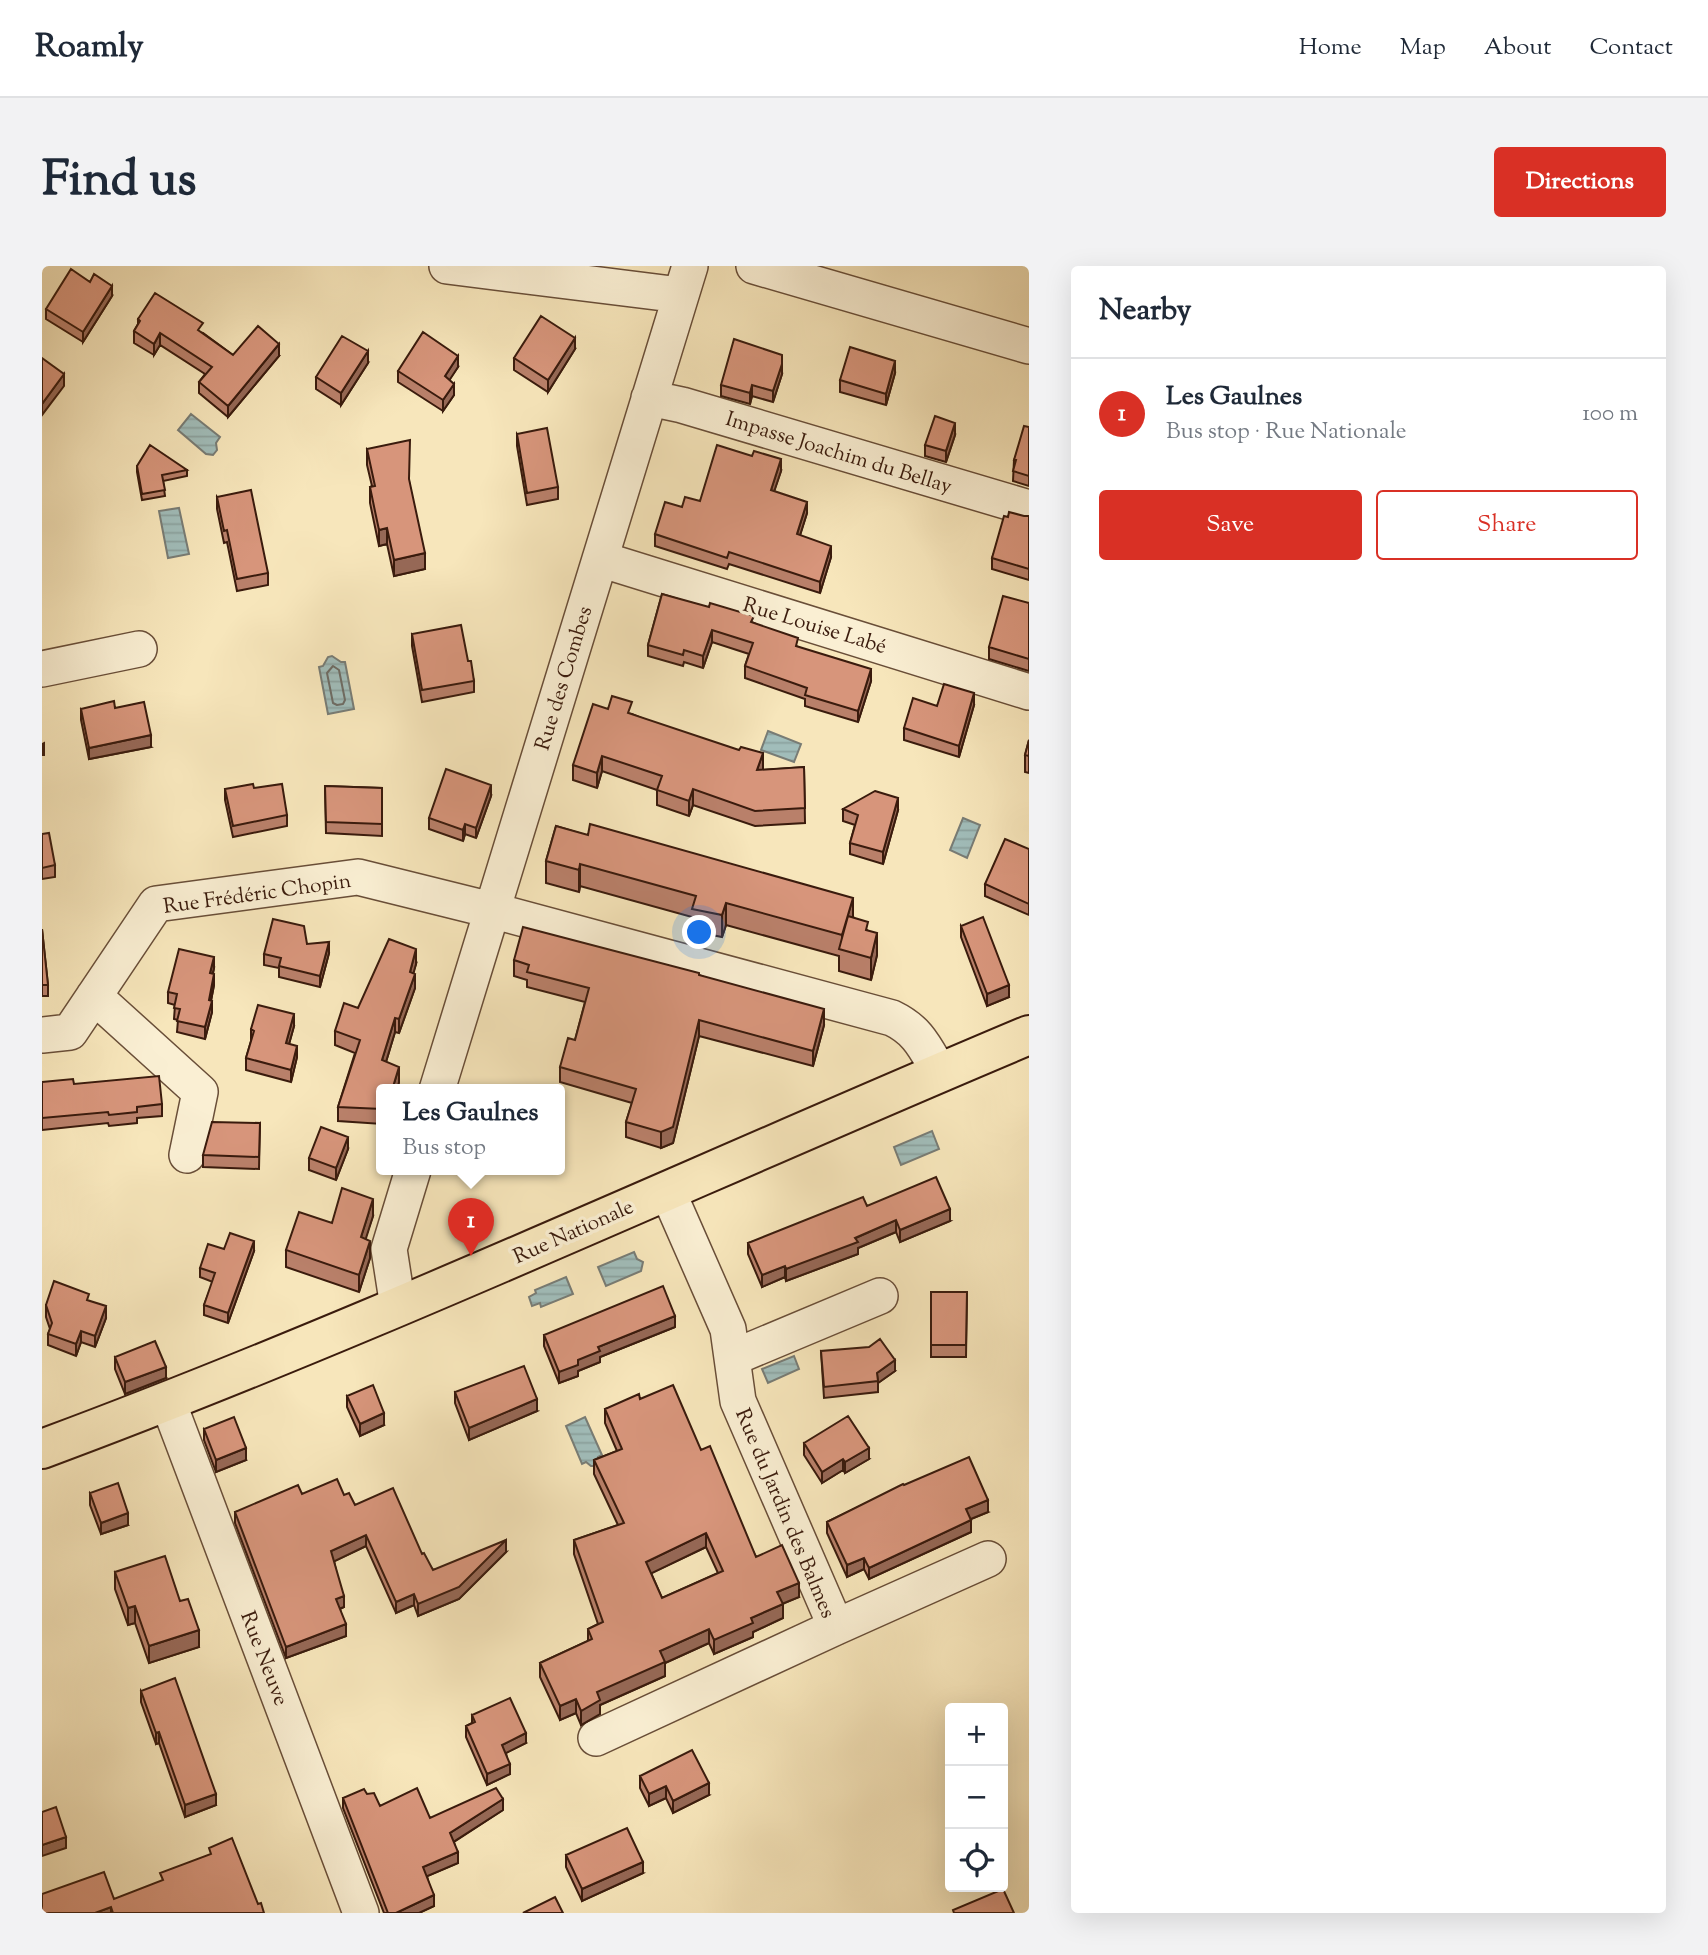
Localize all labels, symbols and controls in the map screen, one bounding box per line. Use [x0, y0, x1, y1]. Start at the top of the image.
text: Roamly [35, 24, 144, 72]
text: Home [1299, 31, 1362, 65]
text: Map [1400, 31, 1446, 65]
text: About [1484, 31, 1551, 65]
text: Contact [1589, 31, 1673, 65]
text: Find us [42, 147, 196, 217]
button: Directions [1494, 147, 1666, 217]
text: Nearby [1099, 290, 1191, 333]
text: Les Gaulnes [1166, 379, 1302, 416]
text: 1 [1118, 398, 1126, 431]
text: 100 m [1582, 398, 1638, 431]
street label: Impasse Joachim du Bellay [722, 405, 956, 503]
text: Bus stop · Rue Nationale [1166, 416, 1407, 449]
button: Save [1099, 490, 1362, 560]
button: Share [1376, 490, 1638, 560]
street label: Rue Louise Labé [739, 591, 890, 663]
street label: Rue des Combes [529, 603, 601, 754]
street label: Rue Frédéric Chopin [161, 867, 353, 923]
your location [682, 915, 716, 949]
popup [376, 1084, 565, 1175]
text: Les Gaulnes [402, 1095, 539, 1132]
text: Bus stop [402, 1132, 486, 1165]
street label: Rue Nationale [509, 1193, 639, 1273]
pin: 1 [448, 1198, 494, 1256]
street label: Rue du Jardin des Balmes [726, 1404, 842, 1623]
street label: Rue Neuve [231, 1607, 295, 1710]
map controls [945, 1703, 1008, 1892]
button: + [945, 1703, 1008, 1766]
button: − [945, 1766, 1008, 1829]
button: locate [945, 1829, 1008, 1892]

